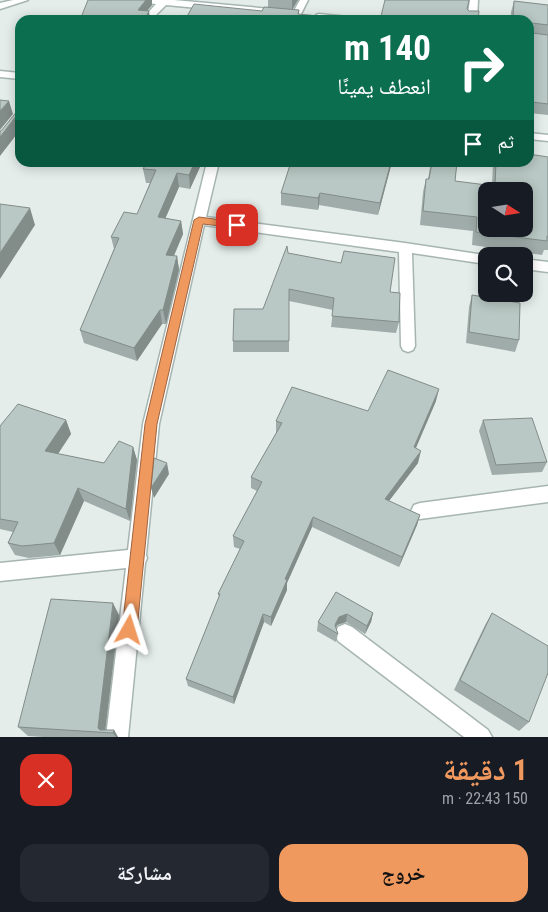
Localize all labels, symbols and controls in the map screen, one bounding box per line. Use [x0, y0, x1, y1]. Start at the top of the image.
text: 140 m [344, 28, 431, 69]
icon: right [449, 35, 514, 100]
text: انعطف يمينًا [337, 74, 431, 99]
icon: arrive [459, 130, 487, 158]
text: ثم [497, 130, 514, 153]
north arrow [478, 182, 532, 238]
map controls [478, 182, 533, 302]
pin [216, 204, 258, 246]
icon: arrive [223, 211, 251, 239]
button: search [478, 247, 533, 302]
position arrow [102, 603, 154, 655]
text: 1 دقيقة [443, 752, 528, 787]
button: close [20, 754, 72, 806]
text: 150 m · 22:43 [442, 789, 528, 808]
button: مشاركة [20, 844, 269, 902]
button: خروج [279, 844, 528, 902]

